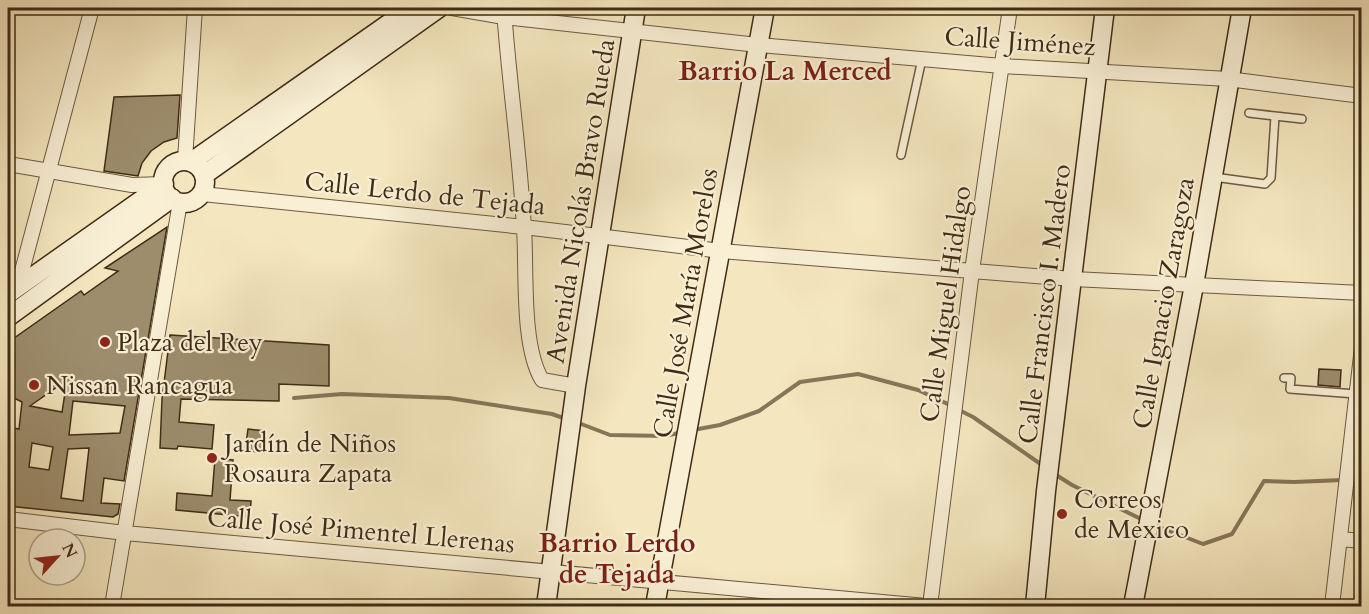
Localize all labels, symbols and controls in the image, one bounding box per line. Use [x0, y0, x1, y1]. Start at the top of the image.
street label: Calle Jiménez [943, 19, 1097, 64]
street label: Avenida Nicolás Bravo Rueda [538, 36, 623, 366]
district label: Barrio La Merced [678, 53, 892, 90]
street label: Calle Francisco I. Madero [1010, 162, 1079, 446]
street label: Calle Lerdo de Tejada [303, 163, 547, 224]
street label: Calle José María Morelos [645, 165, 726, 441]
street label: Calle Ignacio Zaragoza [1124, 175, 1203, 432]
street label: Calle Miguel Hidalgo [912, 184, 979, 425]
place label: Plaza del Rey [117, 325, 263, 360]
marker: Plaza del Rey [98, 335, 112, 349]
place label: Nissan Rancagua [46, 368, 233, 403]
marker: Nissan Rancagua [27, 378, 41, 392]
place label: Jardín de Niños Rosaura Zapata [220, 426, 396, 491]
marker: Jardín de Niños Rosaura Zapata [205, 451, 219, 465]
place label: Correos de Mexico [1074, 482, 1189, 547]
street label: Calle José Pimentel Llerenas [206, 500, 516, 561]
marker: Correos de Mexico [1055, 507, 1069, 521]
district label: Barrio Lerdo de Tejada [539, 525, 695, 593]
north arrow [27, 527, 87, 587]
text: N [57, 539, 82, 562]

